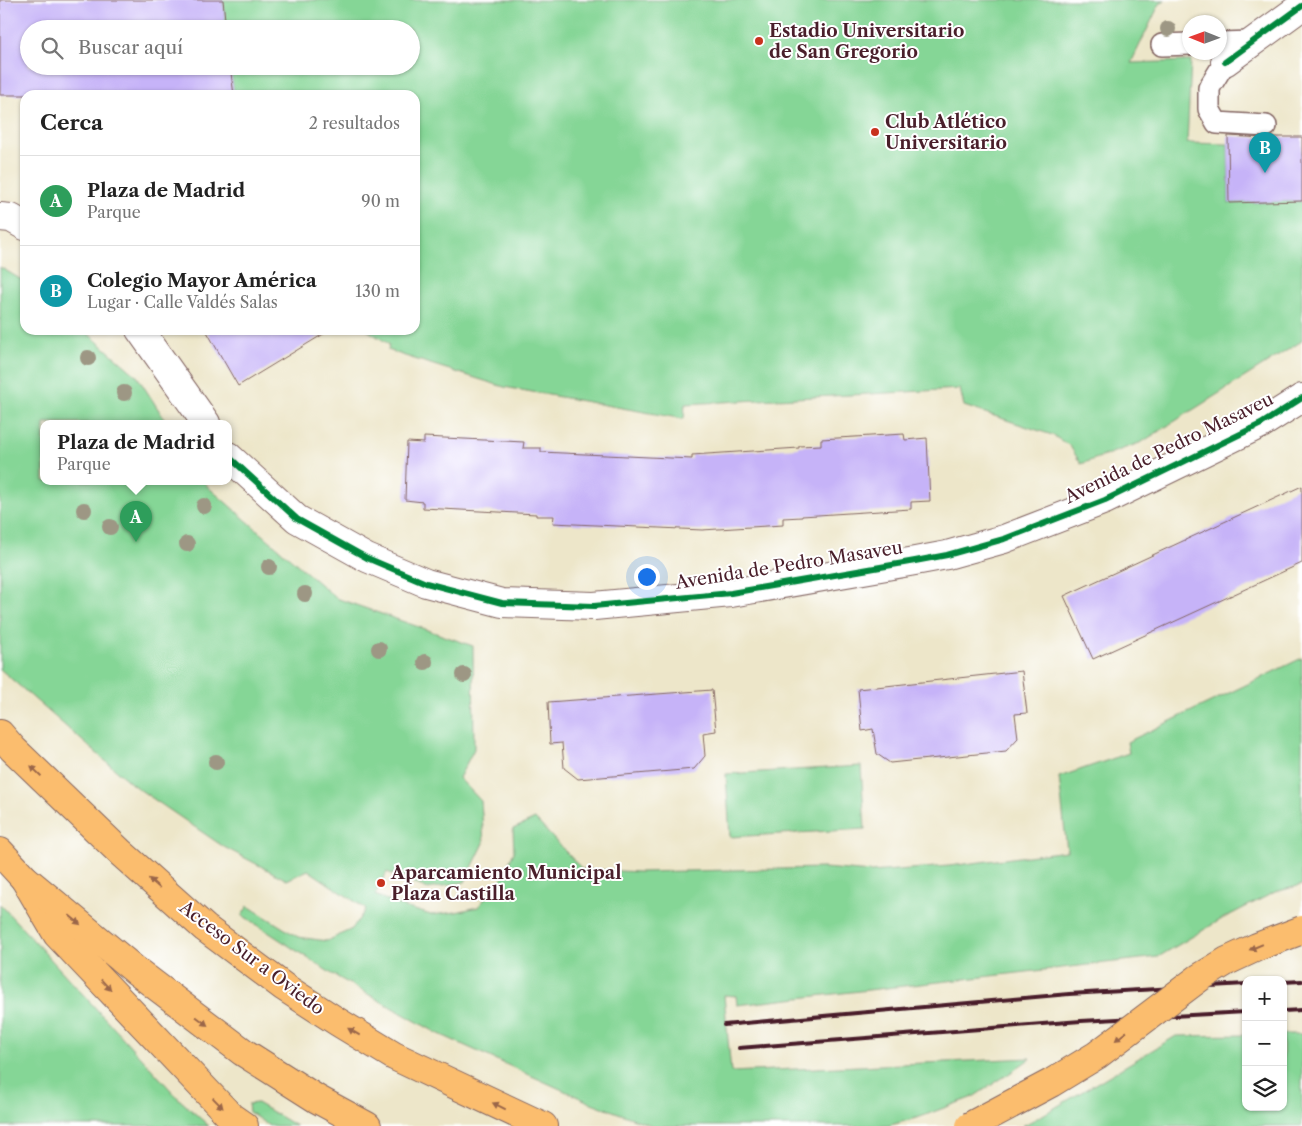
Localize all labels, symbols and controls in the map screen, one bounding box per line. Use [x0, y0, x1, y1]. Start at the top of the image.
north arrow [1182, 15, 1227, 60]
search box [20, 20, 420, 75]
place label: Estadio Universitario de San Gregorio [769, 20, 964, 63]
icon: search [38, 34, 66, 62]
marker: Estadio Universitario de San Gregorio [753, 35, 765, 47]
text: Buscar aquí [78, 36, 183, 59]
text: Cerca [40, 110, 103, 135]
place label: Club Atlético Universitario [885, 111, 1007, 154]
text: 2 resultados [309, 113, 400, 133]
marker: Club Atlético Universitario [869, 126, 881, 138]
pin: B [1249, 132, 1281, 173]
text: Plaza de Madrid [87, 179, 245, 202]
text: A [50, 191, 62, 211]
text: 90 m [361, 191, 400, 211]
text: Parque [87, 202, 141, 222]
text: Colegio Mayor América [87, 269, 317, 292]
text: B [50, 281, 62, 301]
text: 130 m [355, 281, 400, 301]
text: Lugar · Calle Valdés Salas [87, 292, 278, 312]
street label: Avenida de Pedro Masaveu [1060, 388, 1277, 509]
popup [40, 420, 232, 485]
text: Plaza de Madrid [57, 431, 215, 454]
text: Parque [57, 454, 111, 474]
pin: A [120, 501, 152, 542]
street label: Avenida de Pedro Masaveu [673, 536, 904, 594]
your location [634, 564, 660, 590]
one-way arrow [30, 765, 42, 777]
place label: Aparcamiento Municipal Plaza Castilla [390, 862, 622, 905]
one-way arrow [148, 877, 161, 888]
marker: Aparcamiento Municipal Plaza Castilla [375, 877, 387, 889]
street label: Acceso Sur a Oviedo [174, 896, 329, 1020]
one-way arrow [69, 914, 81, 925]
one-way arrow [1249, 944, 1263, 952]
map controls [1242, 976, 1287, 1111]
button: + [1242, 976, 1287, 1021]
one-way arrow [100, 979, 112, 991]
one-way arrow [195, 1016, 209, 1026]
button: − [1242, 1021, 1287, 1066]
one-way arrow [348, 1027, 361, 1036]
one-way arrow [1114, 1031, 1128, 1041]
button: layers [1242, 1066, 1287, 1111]
one-way arrow [212, 1097, 224, 1109]
one-way arrow [492, 1102, 506, 1110]

